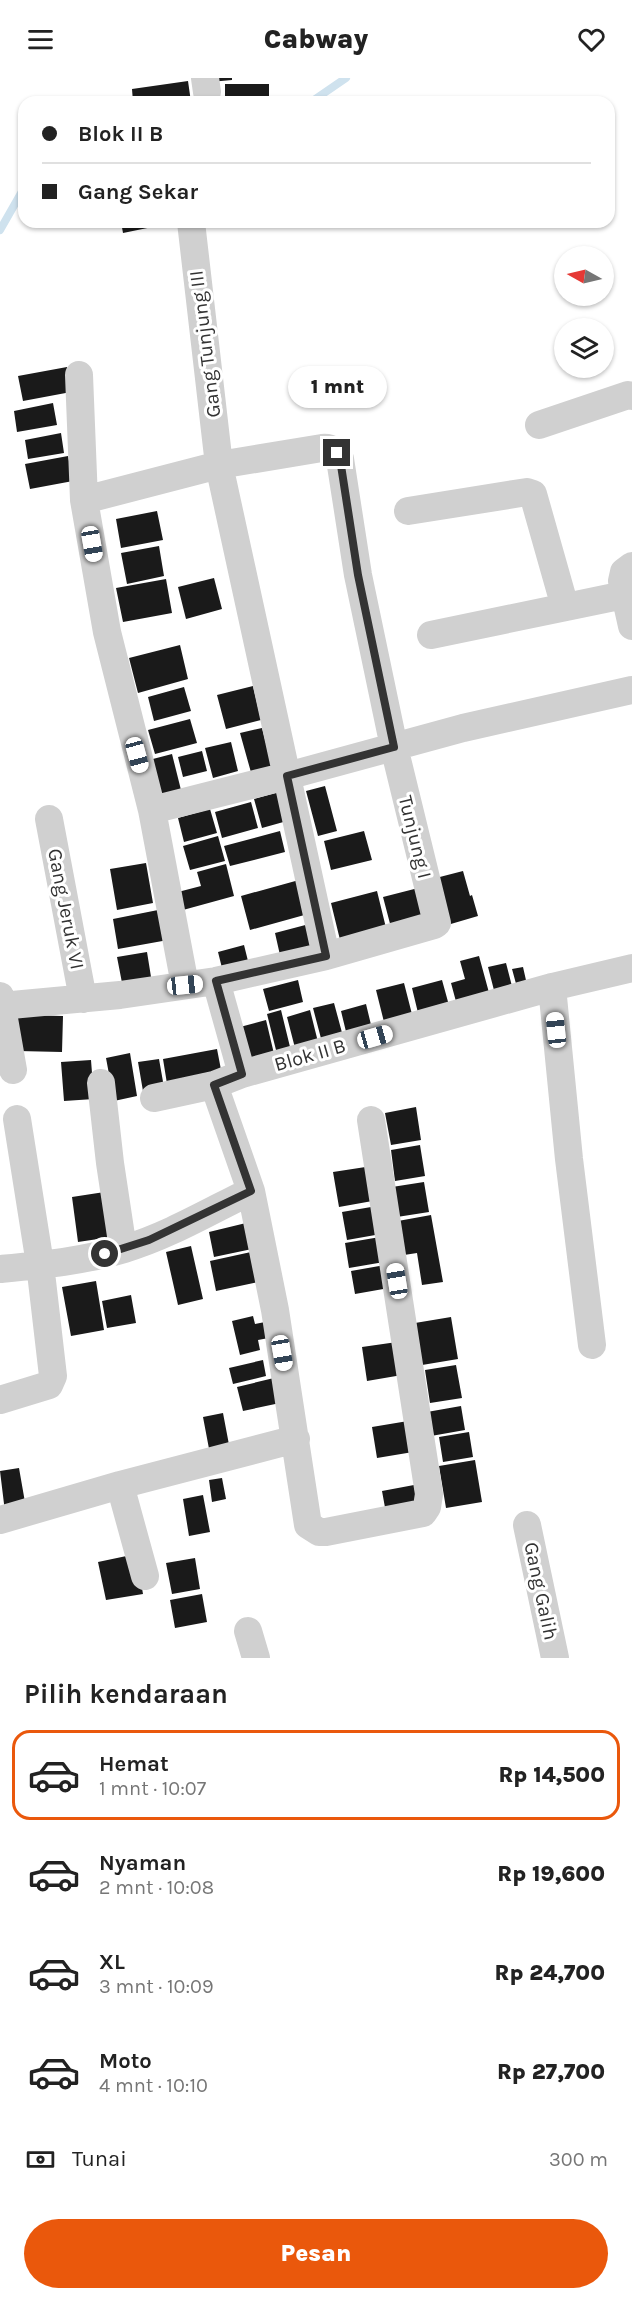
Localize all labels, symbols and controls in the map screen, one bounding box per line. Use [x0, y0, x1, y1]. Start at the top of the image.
icon: menu [24, 23, 57, 56]
text: Cabway [264, 23, 368, 55]
icon: heart [575, 23, 608, 56]
text: Blok II B [78, 121, 163, 147]
text: Gang Sekar [78, 179, 198, 205]
north arrow [554, 246, 614, 306]
map controls [554, 246, 614, 378]
street label: Gang Tunjung III [185, 269, 225, 419]
button: layers [554, 318, 614, 378]
callout: 1 mnt [288, 366, 386, 408]
text: 1 mnt [311, 375, 364, 398]
route end [323, 439, 350, 466]
car [80, 525, 104, 563]
car [124, 735, 150, 775]
street label: Tunjung I [394, 793, 436, 881]
street label: Gang Jeruk VI [43, 847, 89, 971]
car [166, 974, 204, 996]
car [545, 1011, 567, 1049]
car [355, 1023, 395, 1051]
street label: Blok II B [272, 1034, 348, 1076]
route start [91, 1240, 118, 1267]
car [385, 1262, 409, 1300]
car [270, 1334, 294, 1372]
street label: Gang Galih [519, 1540, 563, 1642]
text: Pilih kendaraan [24, 1678, 228, 1710]
icon: car [27, 1748, 81, 1802]
text: Hemat [99, 1751, 169, 1777]
text: Rp 14,500 [498, 1762, 605, 1788]
text: 1 mnt · 10:07 [99, 1777, 206, 1800]
icon: car [27, 1847, 81, 1901]
text: Nyaman [99, 1850, 186, 1876]
text: Rp 19,600 [497, 1861, 605, 1887]
text: 2 mnt · 10:08 [99, 1876, 214, 1899]
icon: car [27, 1946, 81, 2000]
text: XL [99, 1949, 125, 1975]
text: Rp 24,700 [495, 1960, 605, 1986]
text: 3 mnt · 10:09 [99, 1975, 214, 1998]
icon: car [27, 2045, 81, 2099]
text: Moto [99, 2048, 152, 2074]
text: Rp 27,700 [497, 2059, 605, 2085]
text: 4 mnt · 10:10 [99, 2074, 208, 2097]
icon: cash [24, 2143, 57, 2176]
text: Tunai [72, 2146, 127, 2172]
text: 300 m [549, 2148, 608, 2171]
button: Pesan [24, 2219, 608, 2288]

